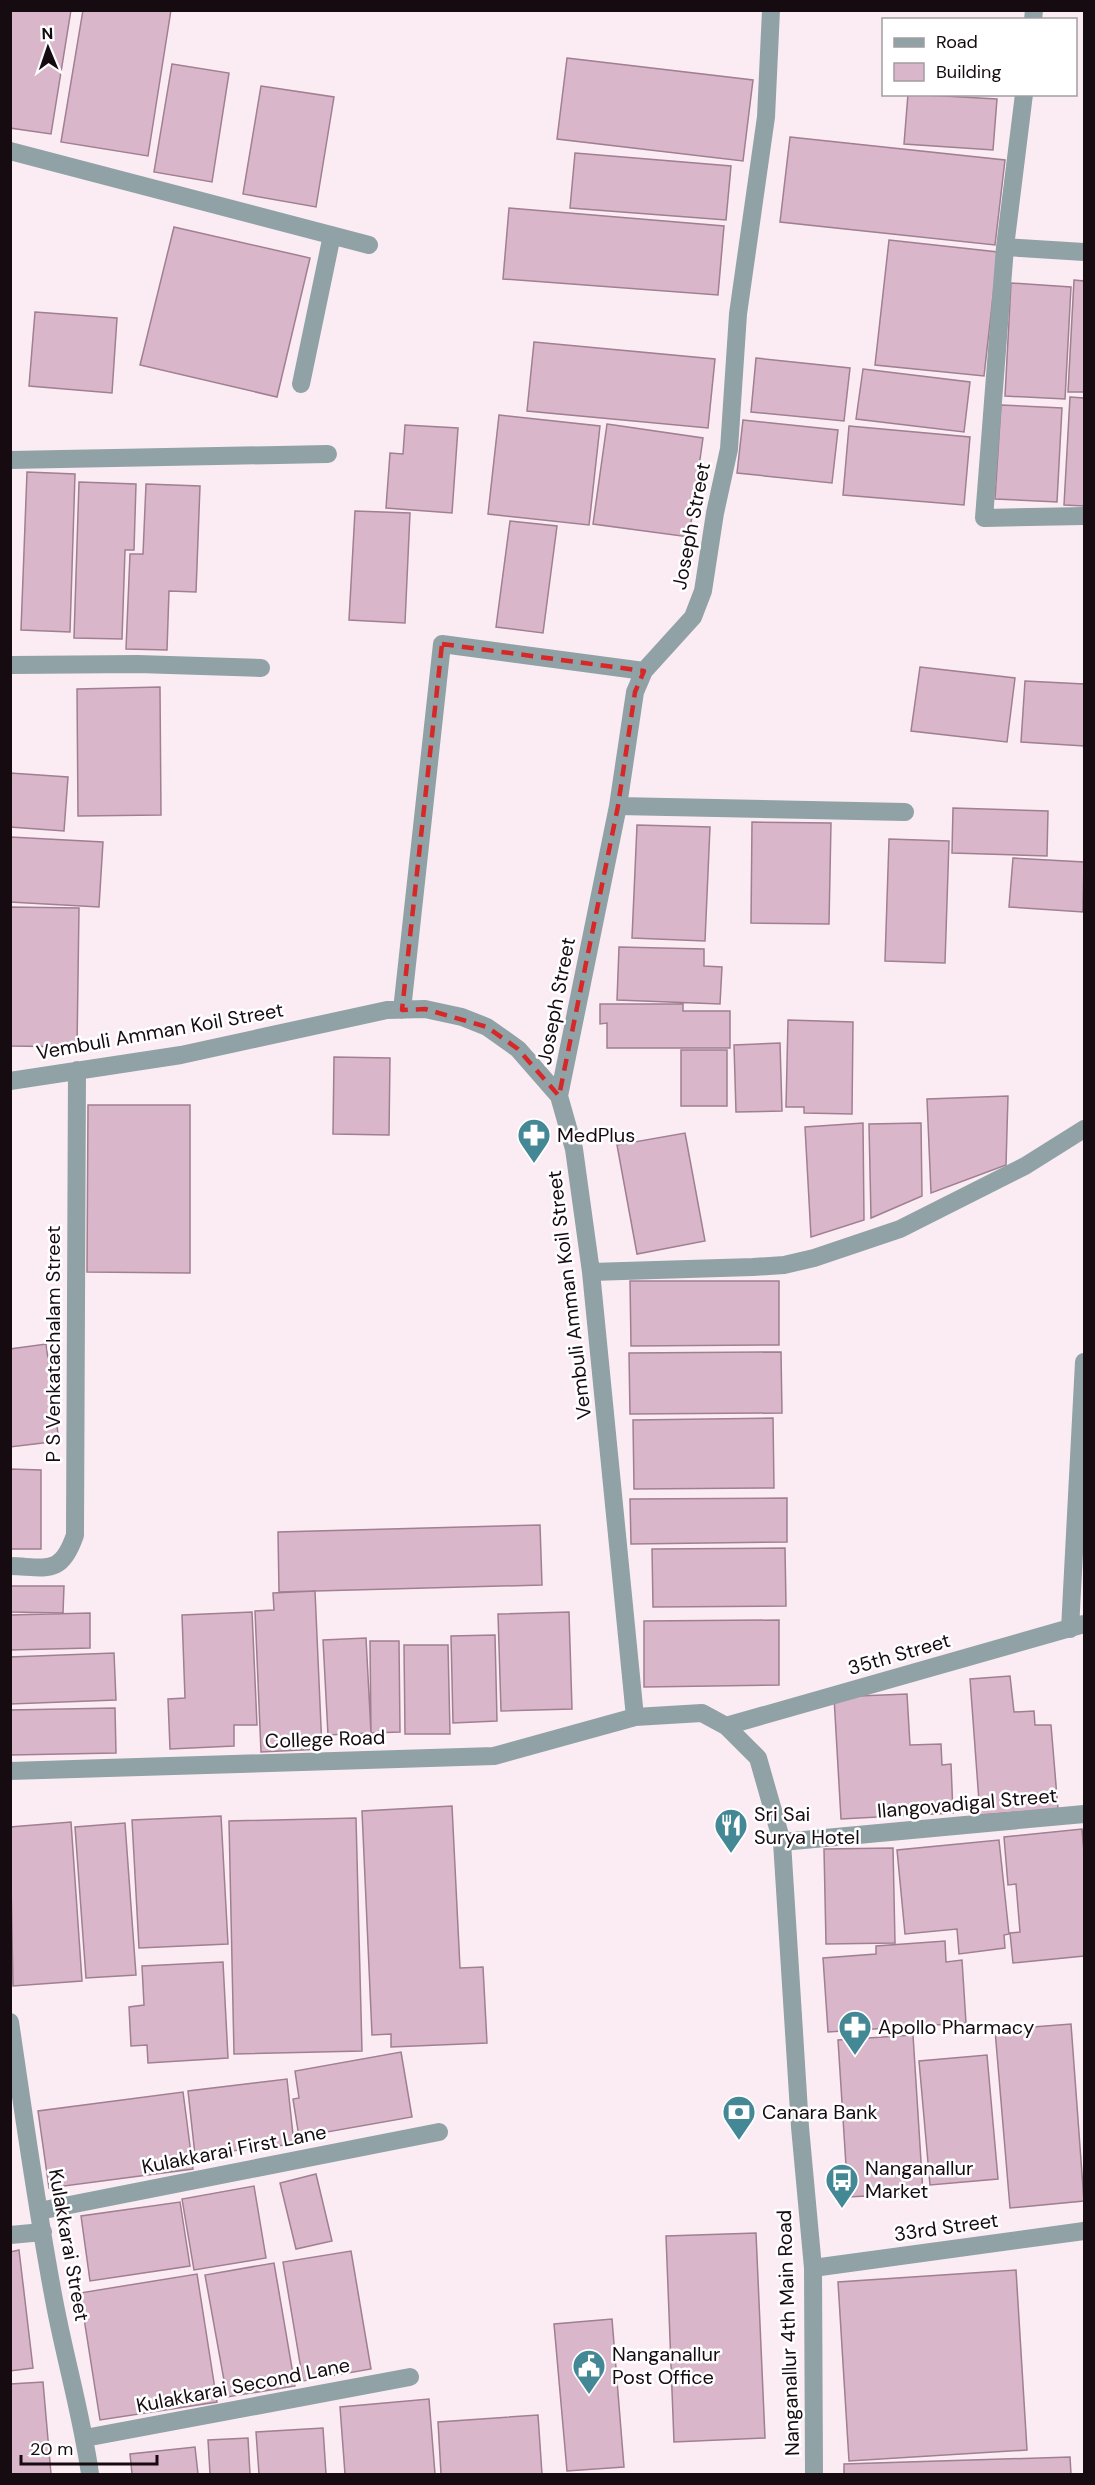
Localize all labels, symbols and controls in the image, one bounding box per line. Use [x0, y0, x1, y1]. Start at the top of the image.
north arrow [18, 18, 78, 78]
legend [882, 18, 1077, 96]
text: N [41, 23, 54, 44]
text: Road [936, 30, 978, 54]
text: Building [936, 60, 1001, 84]
street label: Joseph Street [666, 460, 716, 592]
street label: Joseph Street [531, 935, 581, 1067]
street label: Vembuli Amman Koil Street [34, 996, 286, 1066]
pharmacy icon: MedPlus [516, 1117, 552, 1164]
place label: MedPlus [557, 1122, 635, 1148]
street label: Vembuli Amman Koil Street [541, 1169, 597, 1421]
street label: P S Venkatachalam Street [40, 1225, 66, 1463]
street label: 35th Street [845, 1627, 953, 1681]
street label: College Road [264, 1724, 386, 1754]
street label: Ilangovadigal Street [876, 1782, 1058, 1824]
place label: Sri Sai Surya Hotel [754, 1801, 860, 1850]
restaurant icon: Sri Sai Surya Hotel [713, 1807, 749, 1854]
pharmacy icon: Apollo Pharmacy [837, 2009, 873, 2056]
place label: Apollo Pharmacy [878, 2014, 1034, 2040]
bank icon: Canara Bank [721, 2094, 757, 2141]
place label: Canara Bank [762, 2099, 878, 2125]
street label: Kulakkarai First Lane [140, 2118, 328, 2180]
place label: Nanganallur Market [865, 2155, 973, 2204]
bus stop icon: Nanganallur Market [824, 2162, 860, 2209]
street label: Kulakkarai Street [43, 2167, 95, 2323]
street label: 33rd Street [892, 2207, 1000, 2247]
street label: Nanganallur 4th Main Road [771, 2209, 805, 2457]
place label: Nanganallur Post Office [612, 2341, 720, 2390]
public building icon: Nanganallur Post Office [571, 2348, 607, 2395]
street label: Kulakkarai Second Lane [134, 2352, 352, 2418]
scale bar [21, 2428, 158, 2466]
text: 20 m [30, 2437, 73, 2461]

